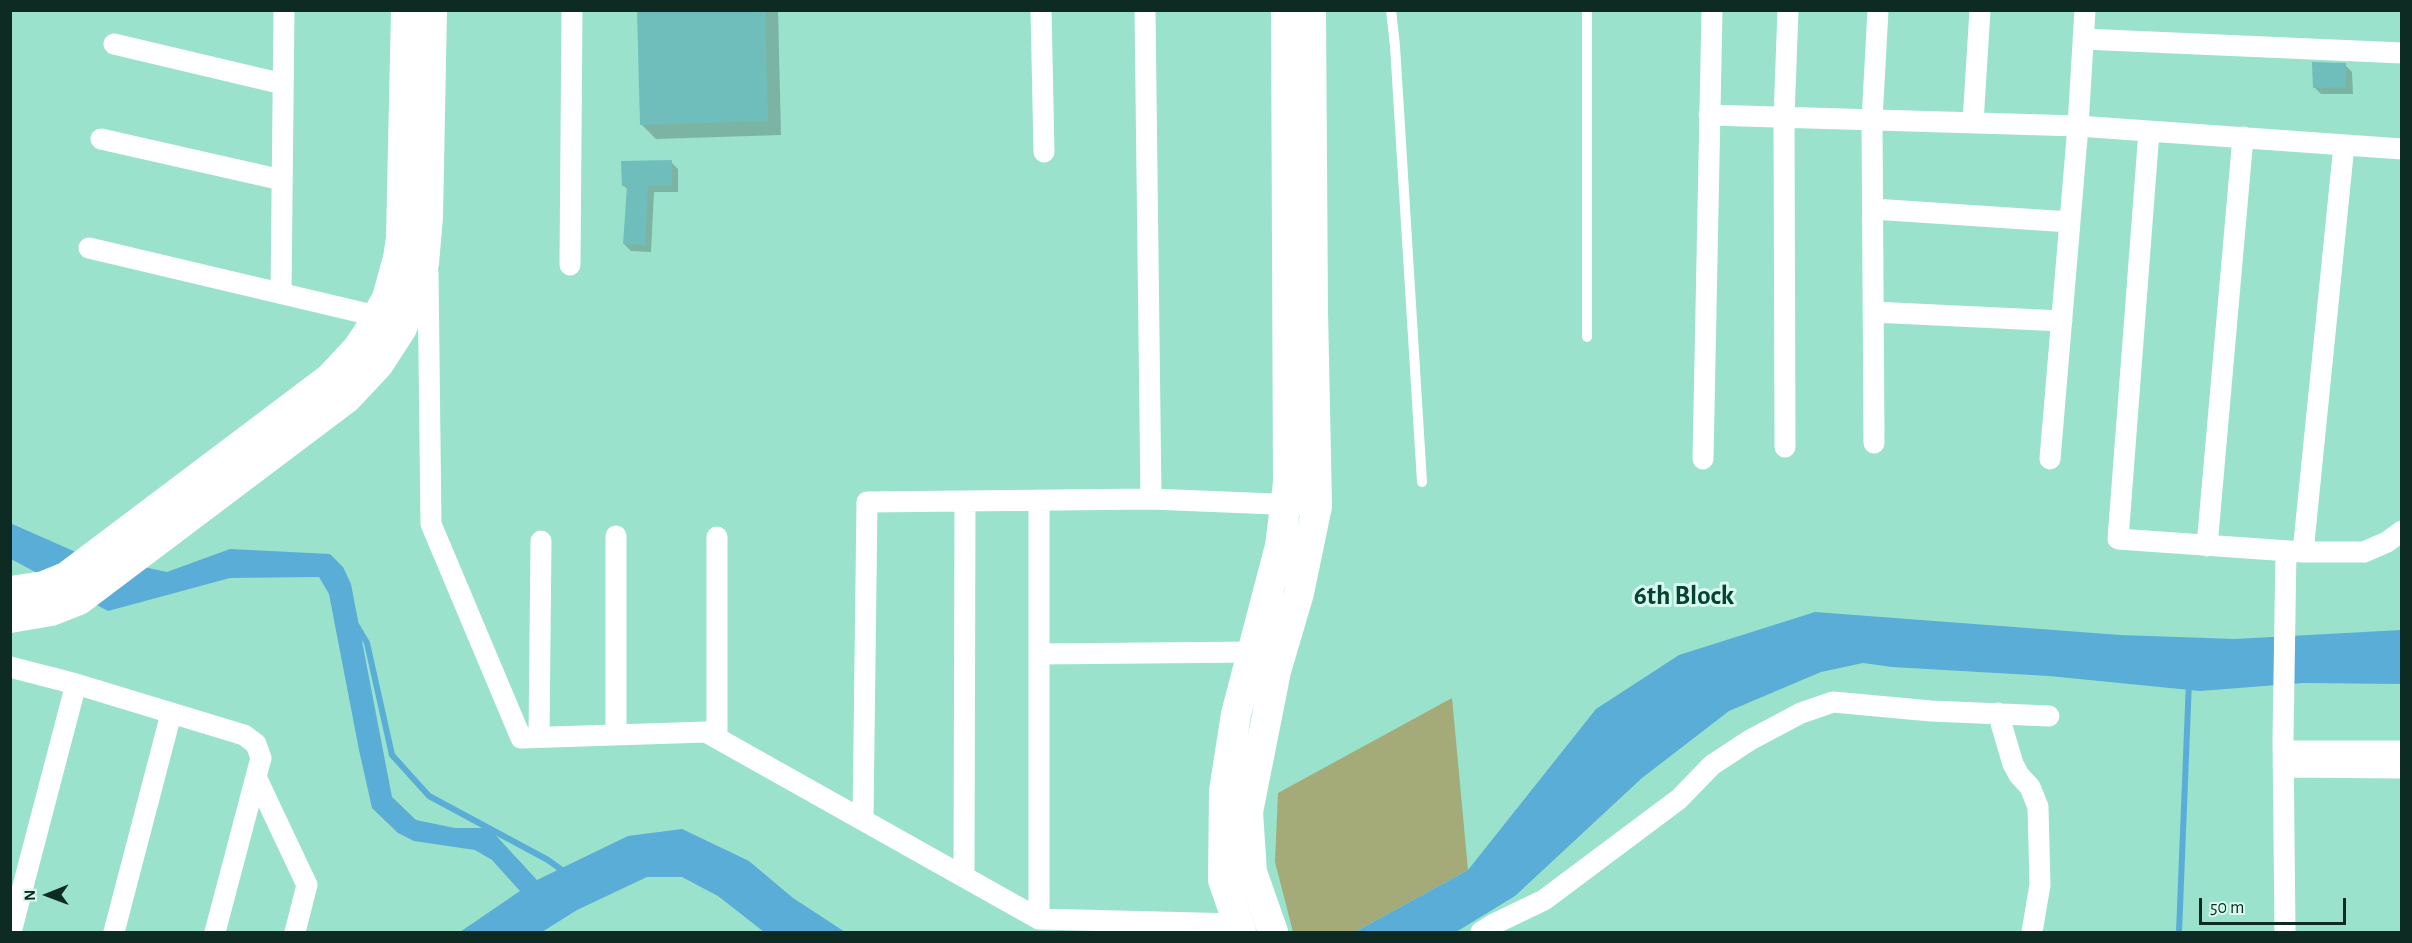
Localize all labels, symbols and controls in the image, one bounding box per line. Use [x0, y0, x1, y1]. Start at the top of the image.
district label: 6th Block [1634, 580, 1734, 612]
north arrow [18, 865, 78, 925]
scale bar [2202, 886, 2349, 924]
text: N [22, 890, 38, 901]
text: 50 m [2210, 899, 2244, 917]

